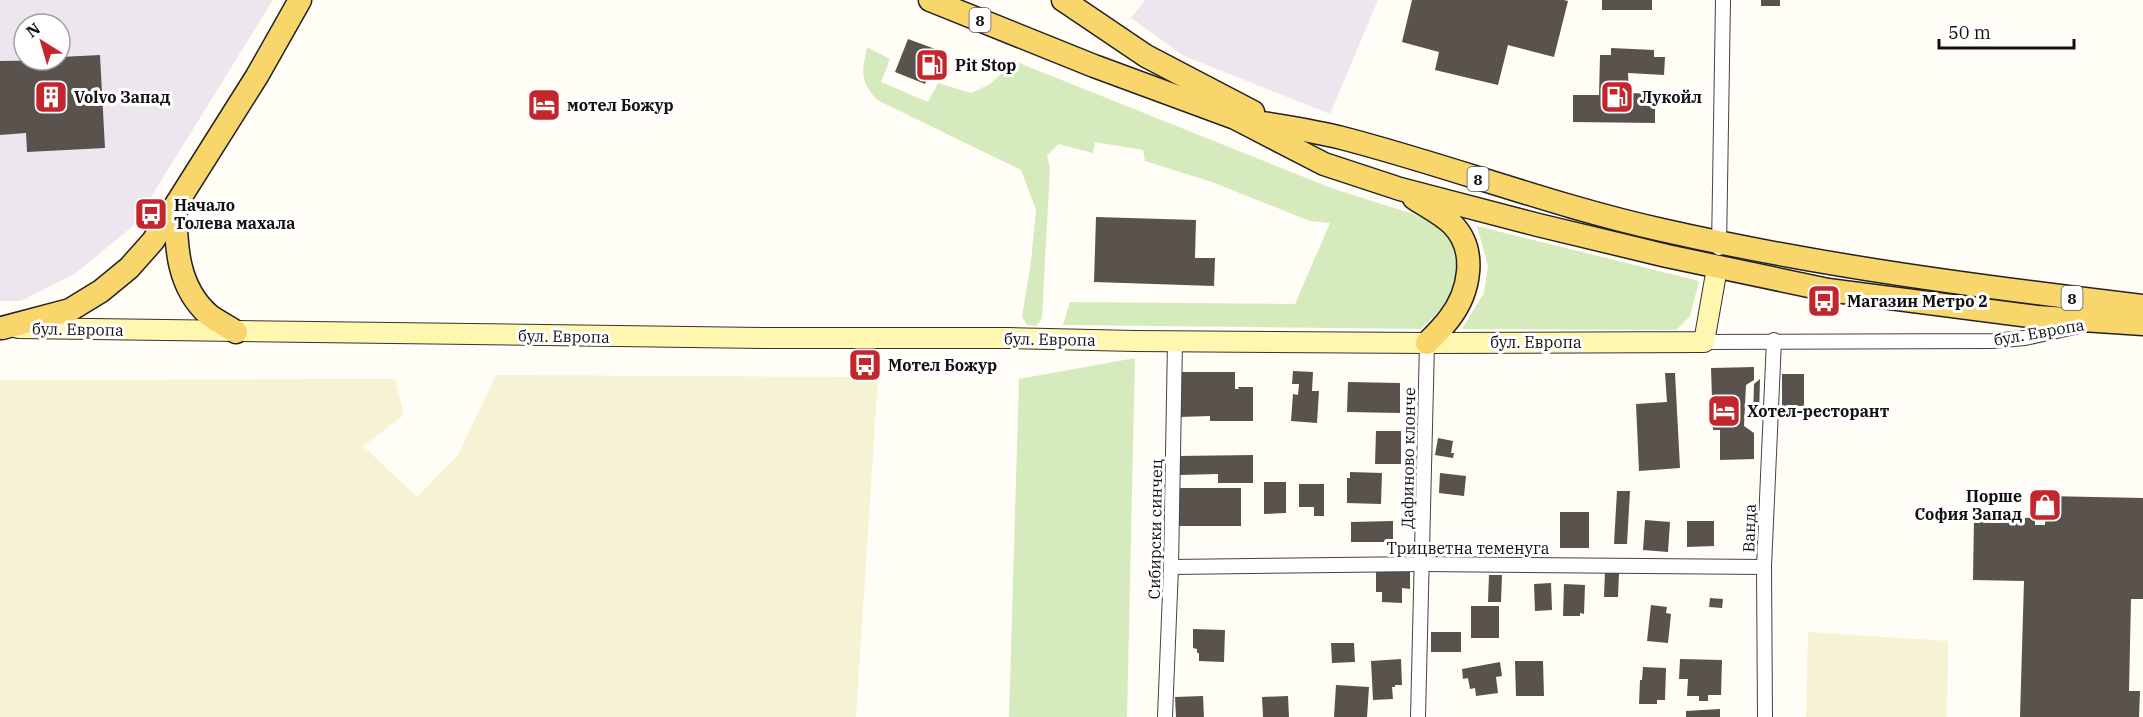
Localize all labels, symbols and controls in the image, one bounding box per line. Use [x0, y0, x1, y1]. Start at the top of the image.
road number: 8 [970, 8, 990, 32]
north arrow [12, 12, 72, 72]
scale bar [1939, 12, 2074, 50]
text: N [22, 18, 44, 42]
text: 50 m [1948, 21, 1991, 44]
fuel station icon: Pit Stop [914, 47, 950, 83]
place label: Pit Stop [955, 55, 1016, 75]
building icon: Volvo Запад [33, 79, 69, 115]
fuel station icon: Лукойл [1599, 79, 1635, 115]
place label: Volvo Запад [74, 87, 171, 107]
hotel icon: мотел Божур [526, 87, 562, 123]
place label: Лукойл [1640, 87, 1702, 107]
place label: мотел Божур [567, 95, 674, 115]
road number: 8 [1468, 167, 1488, 191]
place label: Начало Толева махала [174, 195, 295, 233]
bus stop icon: Начало Толева махала [133, 196, 169, 232]
bus stop icon: Магазин Метро 2 [1806, 283, 1842, 319]
road number: 8 [2062, 286, 2082, 310]
place label: Магазин Метро 2 [1847, 291, 1988, 311]
street label: бул. Европа [1992, 314, 2086, 350]
street label: бул. Европа [32, 318, 124, 340]
street label: бул. Европа [518, 325, 610, 347]
street label: бул. Европа [1004, 328, 1096, 350]
street label: бул. Европа [1490, 332, 1582, 352]
bus stop icon: Мотел Божур [847, 347, 883, 383]
place label: Мотел Божур [888, 355, 997, 375]
street label: Дафиново клонче [1397, 387, 1419, 529]
hotel icon: Хотел-ресторант [1706, 393, 1742, 429]
place label: Хотел-ресторант [1747, 401, 1890, 421]
street label: Сибирски синчец [1144, 458, 1166, 599]
place label: Порше София Запад [1915, 486, 2023, 524]
shop icon: Порше София Запад [2027, 487, 2063, 523]
street label: Ванда [1738, 503, 1760, 553]
street label: Трицветна теменуга [1386, 538, 1550, 558]

